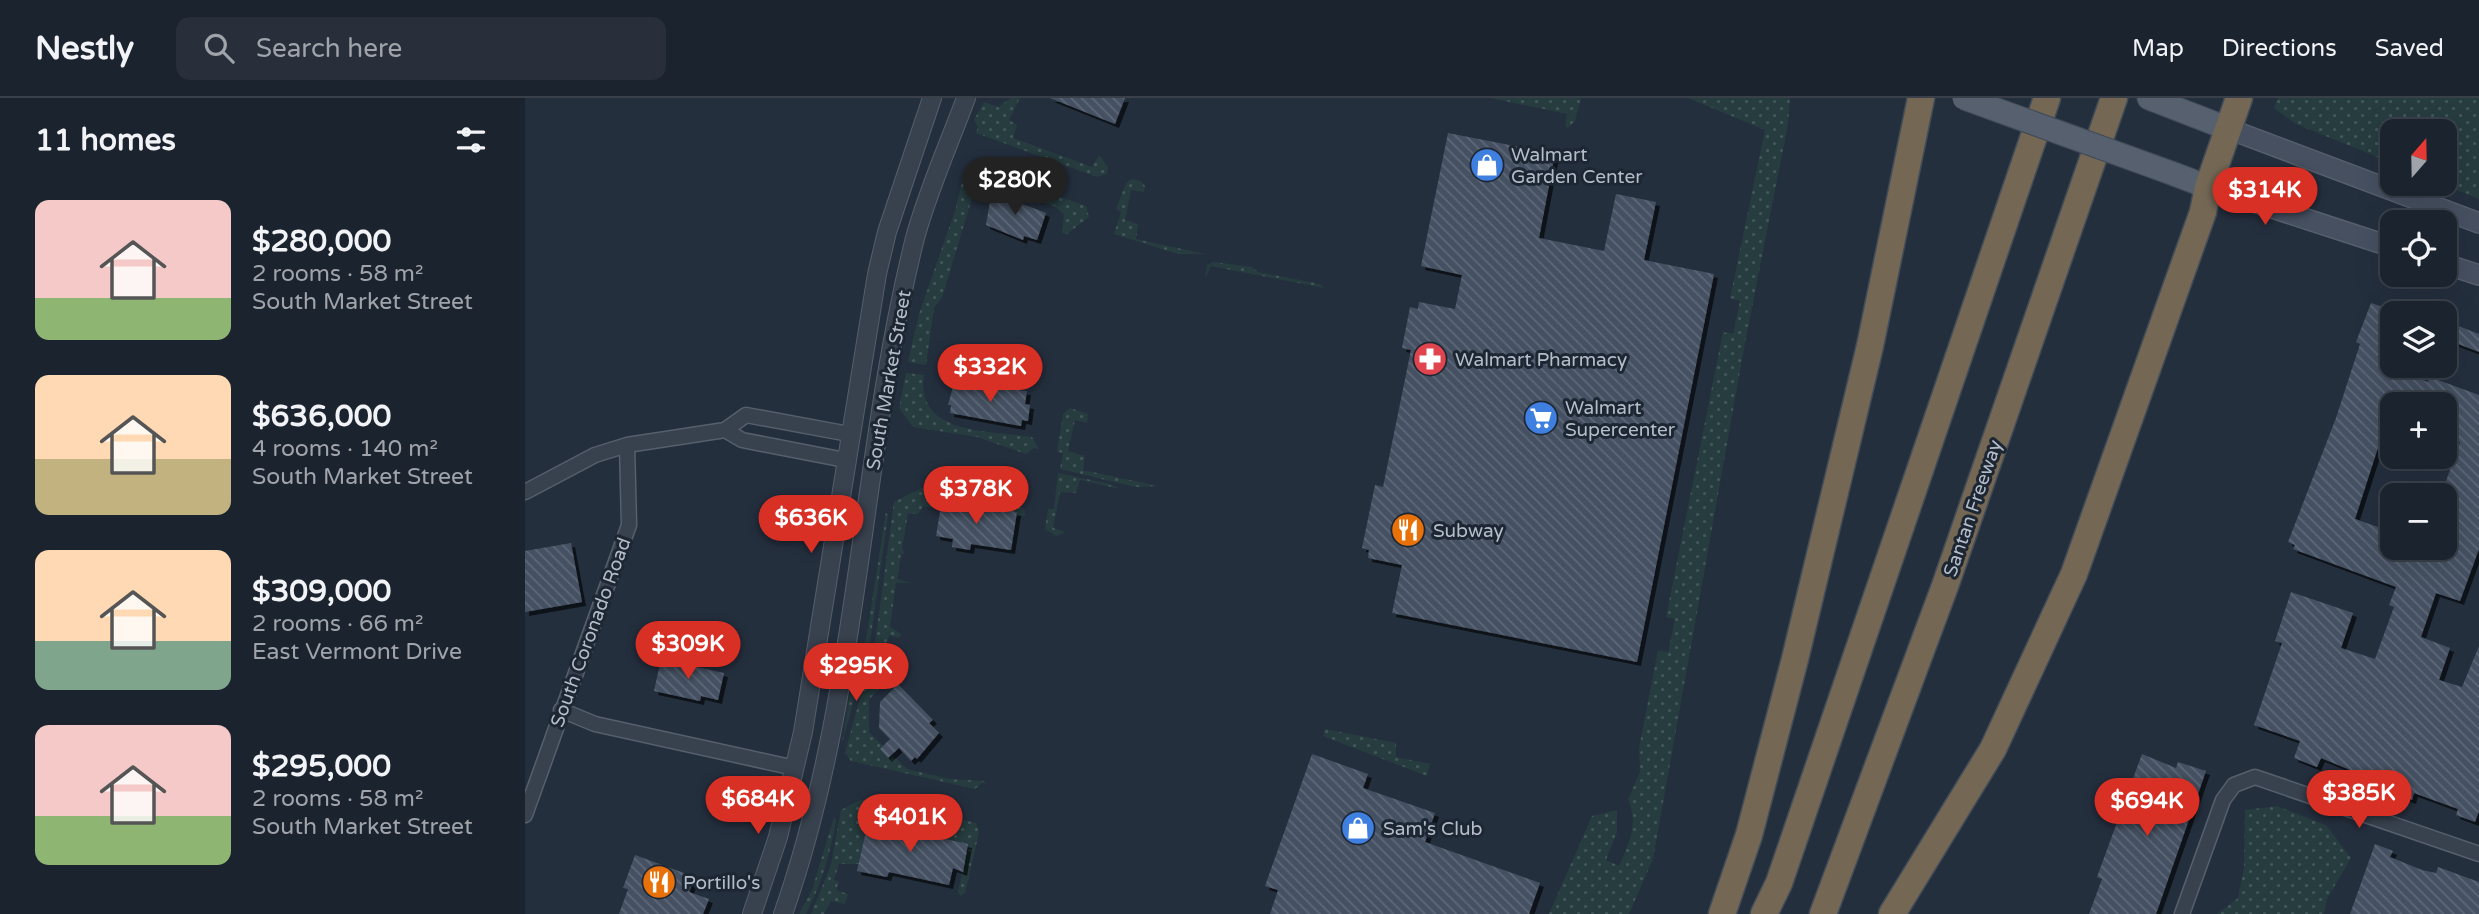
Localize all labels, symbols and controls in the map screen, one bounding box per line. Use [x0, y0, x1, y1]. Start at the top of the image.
search box [176, 17, 666, 80]
text: Nestly [35, 29, 134, 68]
icon: search [200, 29, 238, 67]
text: Search here [256, 33, 402, 64]
text: Map [2132, 34, 2184, 63]
text: Directions [2222, 34, 2337, 63]
text: Saved [2375, 34, 2444, 63]
north arrow [2380, 119, 2457, 196]
map controls [2380, 119, 2457, 560]
icon: filters [452, 121, 490, 159]
text: 11 homes [35, 122, 176, 159]
place label: Walmart Garden Center [1511, 144, 1643, 188]
shop icon: Walmart Garden Center [1468, 146, 1506, 184]
pin: $280K [966, 158, 1064, 217]
text: $280K [979, 166, 1051, 194]
pin: $314K [2216, 167, 2314, 227]
text: $314K [2229, 176, 2301, 204]
button: locate [2380, 210, 2457, 287]
text: $280,000 [252, 223, 391, 260]
icon: home [91, 228, 175, 312]
text: 2 rooms · 58 m² [252, 260, 423, 288]
text: South Market Street [252, 288, 473, 316]
street label: South Market Street [862, 288, 916, 472]
button: layers [2380, 301, 2457, 378]
pharmacy icon: Walmart Pharmacy [1411, 340, 1449, 378]
pin: $332K [941, 344, 1039, 404]
place label: Walmart Pharmacy [1455, 349, 1627, 371]
text: $332K [954, 353, 1026, 381]
button: + [2380, 392, 2457, 469]
place label: Walmart Supercenter [1565, 397, 1676, 441]
text: $636,000 [252, 398, 391, 435]
supermarket icon: Walmart Supercenter [1522, 399, 1560, 437]
icon: home [91, 403, 175, 487]
text: 4 rooms · 140 m² [252, 435, 438, 463]
street label: Santan Freeway [1939, 437, 2007, 580]
text: South Market Street [252, 463, 473, 491]
pin: $378K [927, 466, 1025, 526]
text: $378K [940, 475, 1012, 503]
button: − [2380, 483, 2457, 560]
pin: $636K [762, 496, 860, 555]
text: $636K [775, 504, 847, 532]
restaurant icon: Subway [1389, 511, 1427, 549]
place label: Subway [1433, 520, 1504, 542]
street label: South Coronado Road [546, 535, 635, 730]
text: $309,000 [252, 573, 391, 610]
icon: home [91, 578, 175, 662]
text: 2 rooms · 66 m² [252, 610, 423, 638]
pin: $309K [639, 622, 737, 681]
text: $309K [652, 630, 724, 658]
text: East Vermont Drive [252, 638, 462, 666]
pin: $295K [807, 644, 905, 703]
text: $295K [820, 652, 892, 680]
text: $295,000 [252, 748, 391, 785]
icon: home [91, 753, 175, 837]
pin: $385K [2310, 770, 2408, 830]
pin: $684K [709, 776, 807, 836]
pin: $694K [2098, 778, 2196, 838]
text: $385K [2323, 779, 2395, 807]
text: 2 rooms · 58 m² [252, 785, 423, 813]
text: $684K [722, 785, 794, 813]
text: $694K [2111, 787, 2183, 815]
pin: $401K [861, 794, 959, 854]
text: $401K [874, 803, 946, 831]
shop icon: Sam's Club [1339, 809, 1377, 847]
text: South Market Street [252, 813, 473, 841]
place label: Sam's Club [1383, 818, 1483, 840]
restaurant icon: Portillo's [640, 863, 678, 901]
place label: Portillo's [683, 872, 760, 894]

